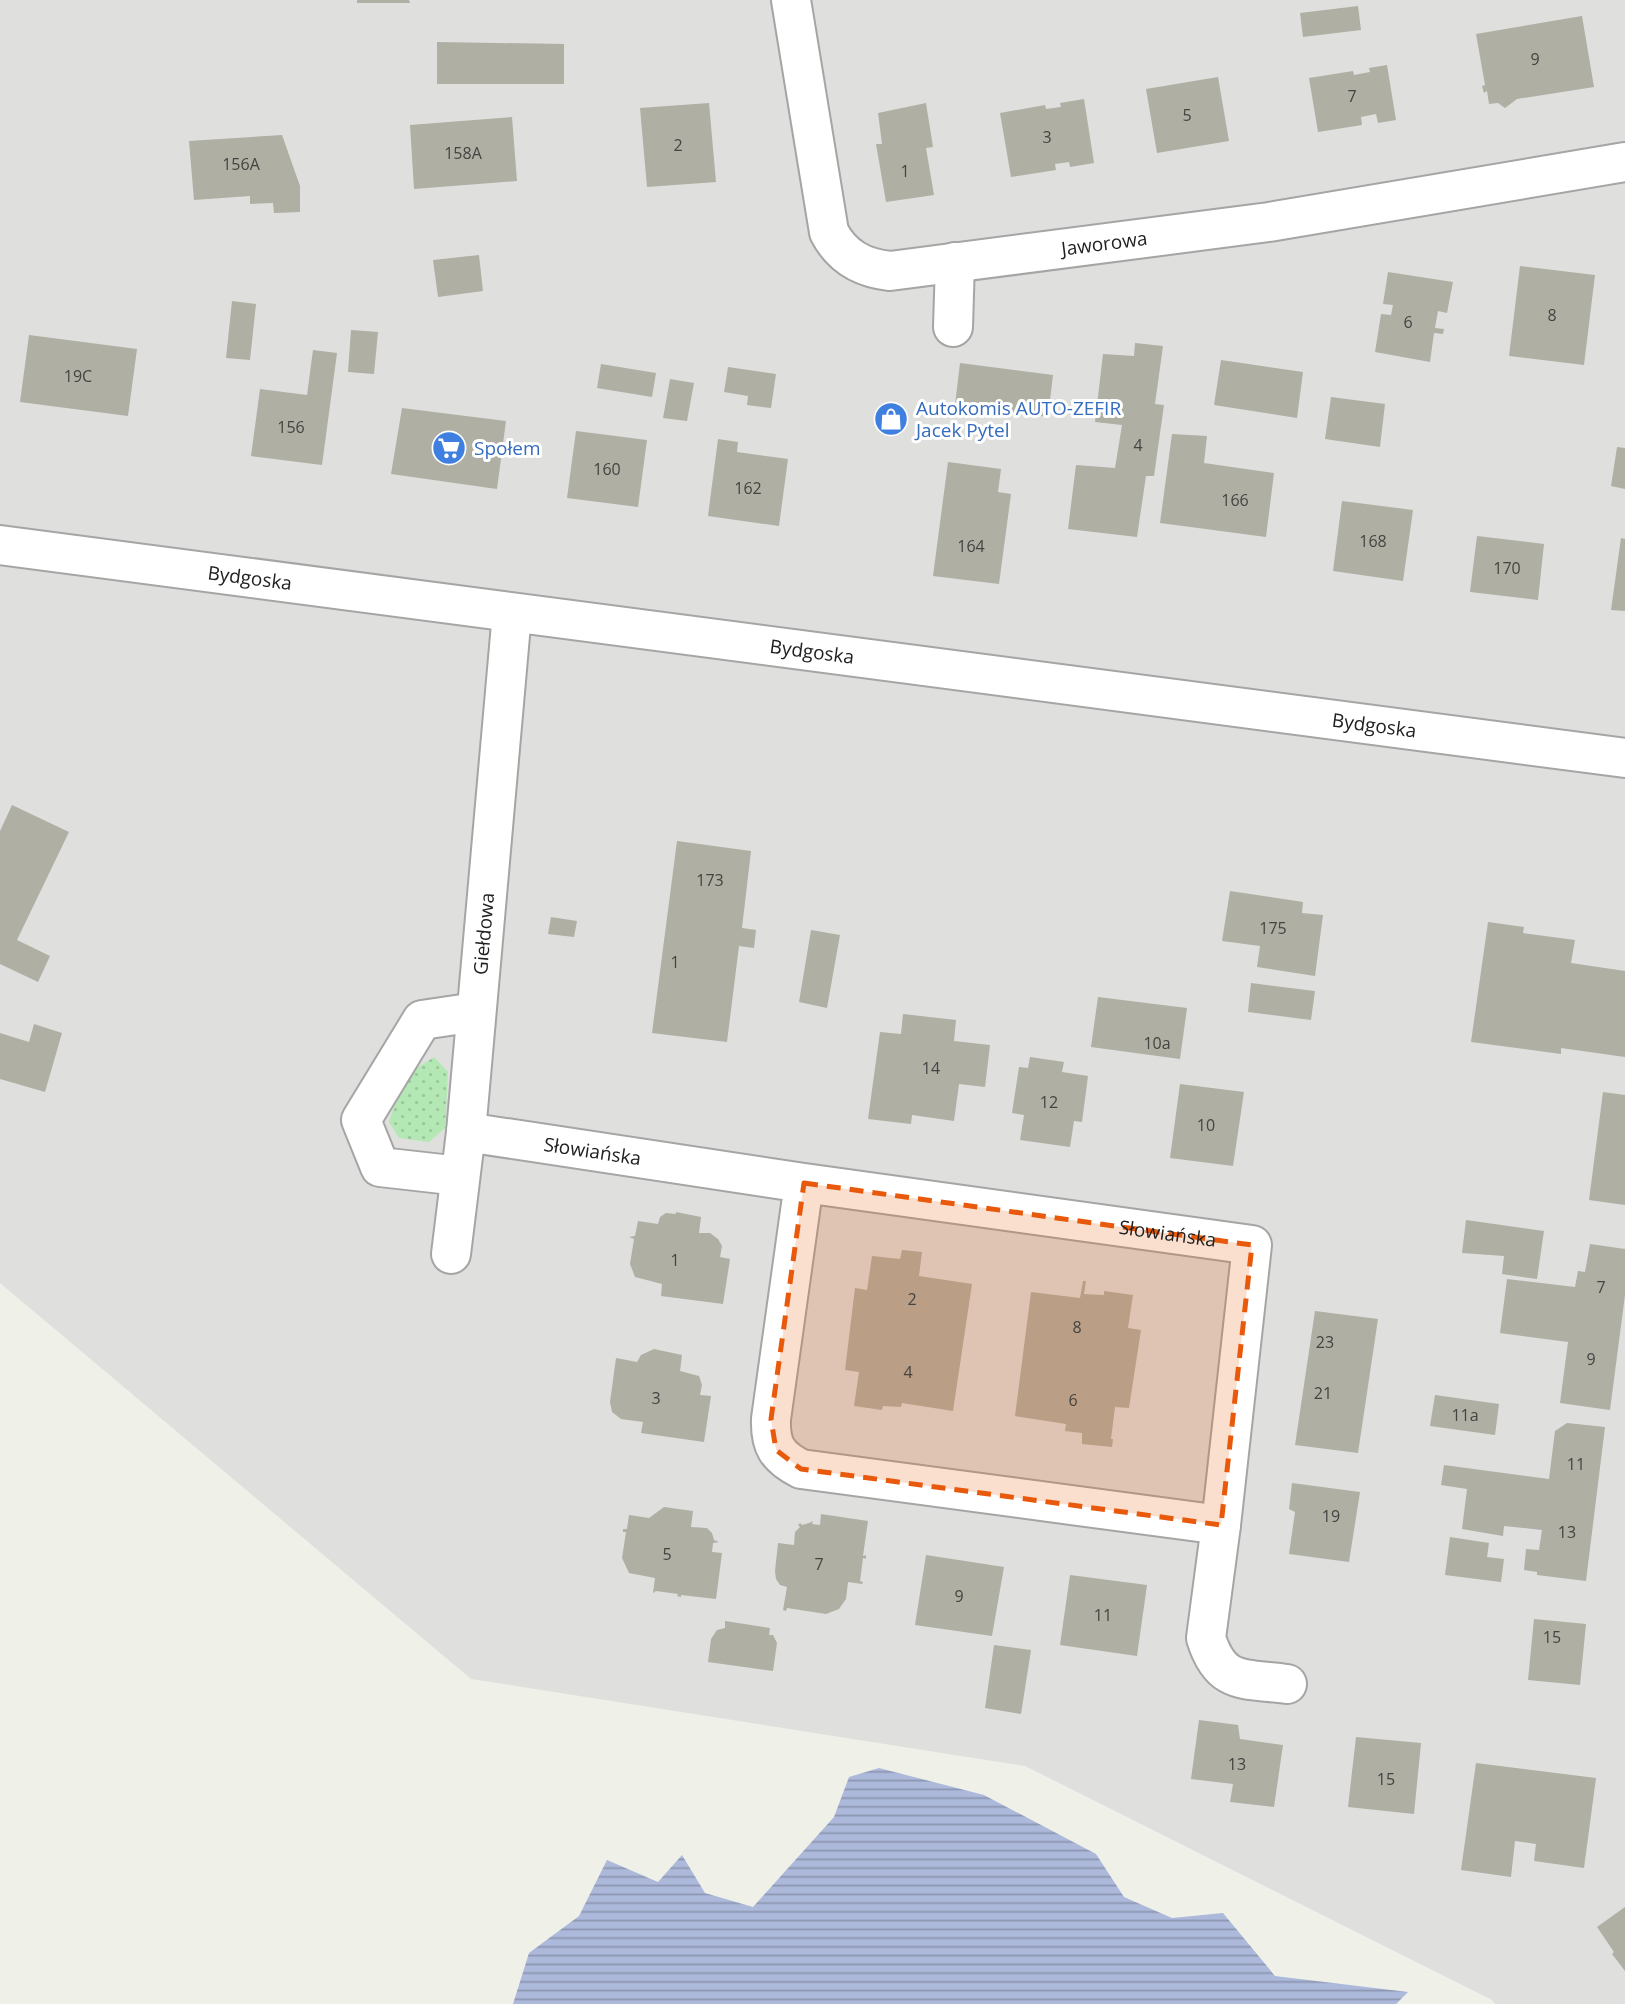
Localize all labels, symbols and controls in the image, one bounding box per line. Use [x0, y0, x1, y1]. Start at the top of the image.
house number: 9 [1530, 48, 1540, 70]
house number: 7 [1347, 85, 1357, 107]
house number: 5 [1182, 104, 1192, 126]
house number: 3 [1042, 126, 1052, 148]
house number: 2 [673, 134, 683, 156]
house number: 158A [444, 142, 483, 164]
house number: 156A [222, 153, 261, 175]
house number: 1 [900, 160, 910, 182]
street label: Jaworowa [1058, 225, 1149, 262]
house number: 8 [1547, 304, 1557, 326]
house number: 6 [1403, 311, 1413, 333]
house number: 19C [64, 365, 92, 387]
place label: Autokomis AUTO-ZEFIR Jacek Pytel [914, 395, 1121, 443]
shop icon: Autokomis AUTO-ZEFIR Jacek Pytel [872, 400, 910, 438]
house number: 156 [277, 416, 305, 438]
supermarket icon: Społem [430, 429, 468, 467]
house number: 4 [1133, 434, 1143, 456]
place label: Społem [474, 435, 541, 461]
house number: 160 [593, 458, 621, 480]
house number: 162 [734, 477, 762, 499]
house number: 166 [1221, 489, 1249, 511]
house number: 168 [1359, 530, 1387, 552]
house number: 164 [957, 535, 985, 557]
house number: 170 [1493, 557, 1521, 579]
street label: Bydgoska [206, 559, 294, 596]
street label: Bydgoska [768, 633, 856, 670]
street label: Bydgoska [1331, 707, 1418, 744]
house number: 173 [696, 869, 724, 891]
street label: Giełdowa [467, 891, 500, 976]
house number: 175 [1259, 917, 1287, 939]
house number: 1 [670, 951, 680, 973]
house number: 10a [1143, 1032, 1171, 1054]
house number: 14 [922, 1057, 940, 1079]
house number: 12 [1040, 1091, 1058, 1113]
house number: 10 [1197, 1114, 1215, 1136]
street label: Słowiańska [542, 1131, 643, 1171]
street label: Słowiańska [1117, 1214, 1218, 1253]
house number: 1 [670, 1249, 680, 1271]
house number: 7 [1596, 1276, 1606, 1298]
house number: 2 [907, 1288, 917, 1310]
house number: 8 [1072, 1316, 1082, 1338]
house number: 23 [1316, 1331, 1334, 1353]
house number: 9 [1586, 1348, 1596, 1370]
house number: 4 [903, 1361, 913, 1383]
house number: 21 [1314, 1382, 1332, 1404]
house number: 3 [651, 1387, 661, 1409]
house number: 6 [1068, 1389, 1078, 1411]
house number: 11a [1451, 1404, 1479, 1426]
house number: 11 [1567, 1453, 1585, 1475]
house number: 19 [1322, 1505, 1340, 1527]
house number: 13 [1558, 1521, 1576, 1543]
house number: 5 [662, 1543, 672, 1565]
house number: 7 [814, 1553, 824, 1575]
house number: 9 [954, 1585, 964, 1607]
house number: 11 [1094, 1604, 1112, 1626]
house number: 15 [1543, 1626, 1561, 1648]
house number: 13 [1228, 1753, 1246, 1775]
house number: 15 [1377, 1768, 1395, 1790]

